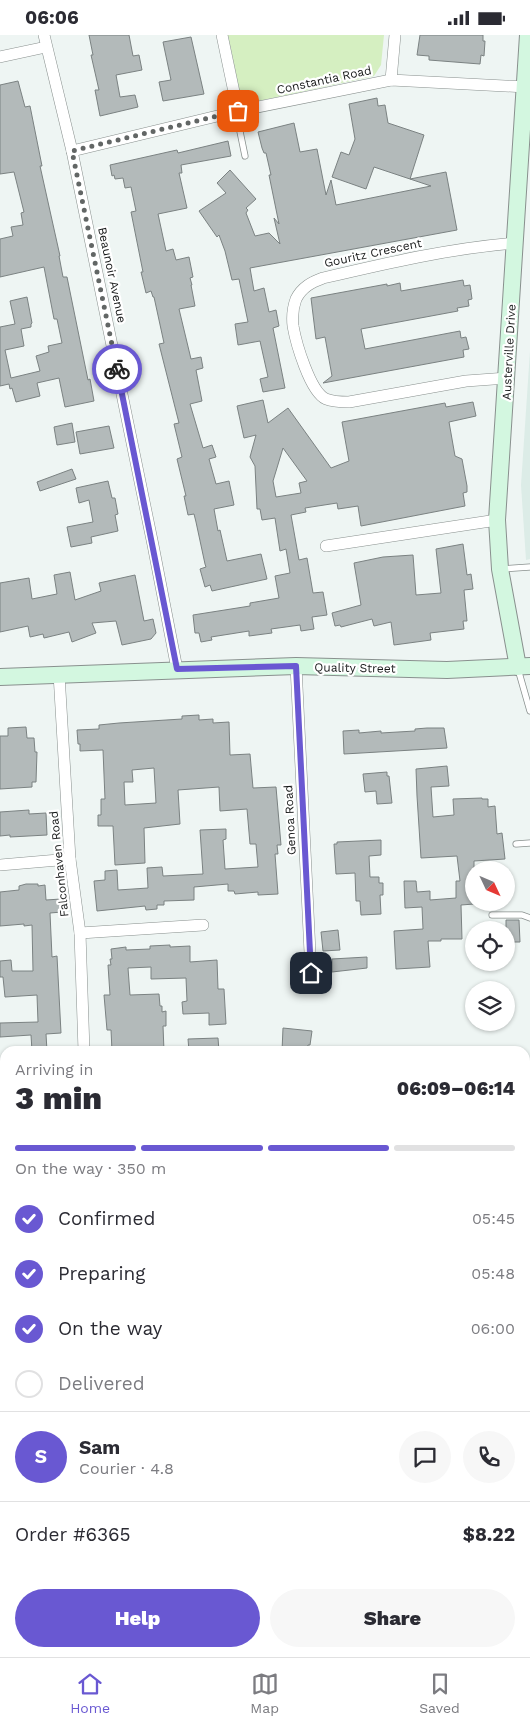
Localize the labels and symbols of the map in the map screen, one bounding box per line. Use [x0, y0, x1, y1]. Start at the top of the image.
street label: Constantia Road [275, 63, 373, 97]
pin [217, 90, 259, 132]
street label: Beaunoir Avenue [95, 226, 129, 324]
street label: Gouritz Crescent [323, 236, 423, 270]
street label: Austerville Drive [499, 304, 519, 400]
courier [92, 344, 142, 394]
street label: Quality Street [314, 660, 396, 676]
street label: Genoa Road [281, 785, 299, 855]
street label: Falconhaven Road [46, 810, 72, 918]
north arrow [465, 861, 515, 911]
pin [290, 952, 332, 994]

